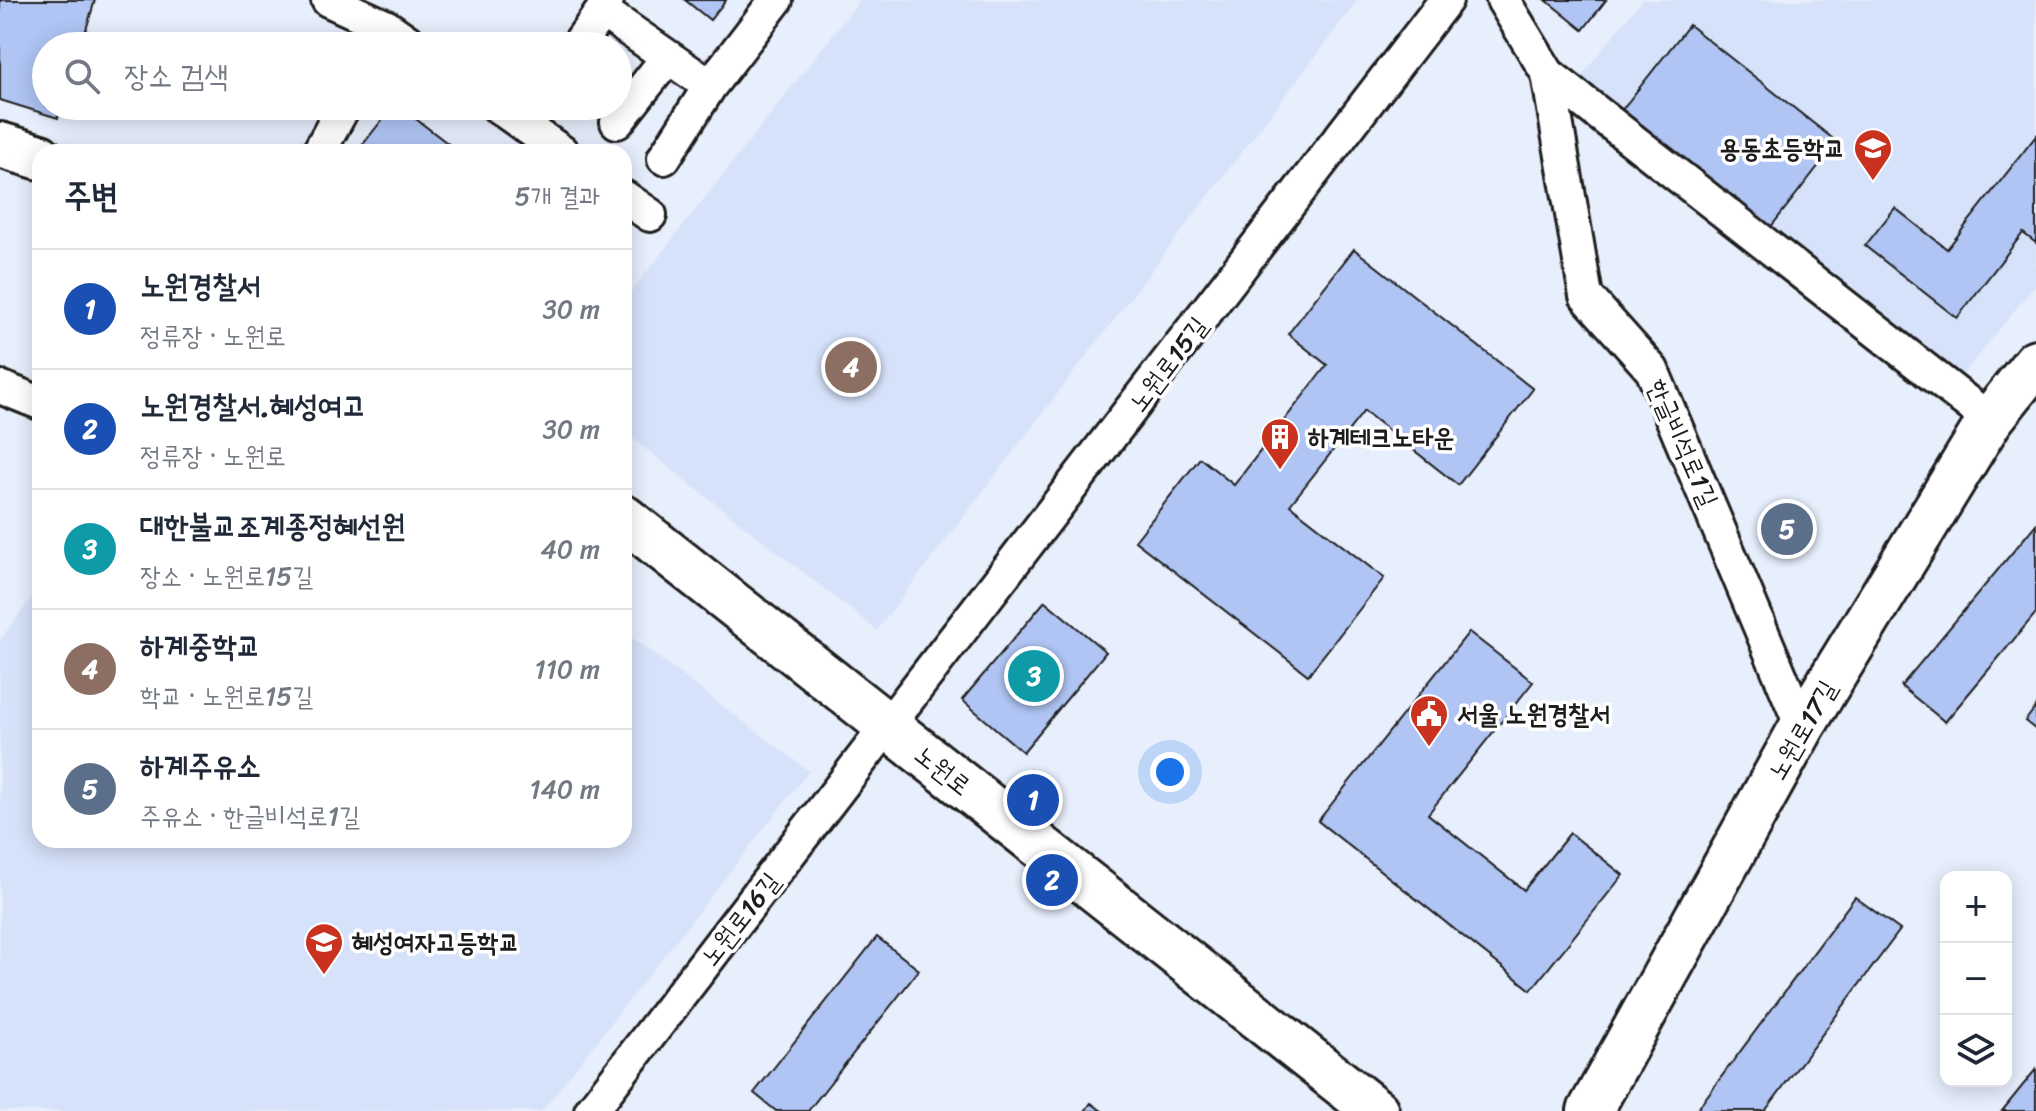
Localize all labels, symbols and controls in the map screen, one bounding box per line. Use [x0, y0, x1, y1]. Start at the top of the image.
search box [32, 32, 632, 120]
text: 장소 검색 [124, 49, 228, 103]
icon: search [60, 54, 104, 98]
place label: 용동초등학교 [1719, 125, 1845, 171]
school or university icon: 용동초등학교 [1852, 127, 1894, 182]
text: 주변 [64, 166, 119, 226]
text: 5개 결과 [515, 173, 600, 219]
text: 노원경찰서 [140, 259, 261, 313]
text: 1 [84, 286, 96, 332]
text: 30 m [543, 286, 600, 332]
street label: 노원로15길 [1116, 306, 1220, 422]
text: 정류장 · 노원로 [140, 313, 286, 359]
pin: 4 [825, 337, 877, 397]
street label: 한글비석로1길 [1634, 371, 1732, 515]
text: 노원경찰서.혜성여고 [140, 379, 366, 433]
text: 2 [82, 406, 98, 452]
text: 30 m [543, 406, 600, 452]
place label: 하계테크노타운 [1308, 414, 1454, 460]
building icon: 하계테크노타운 [1259, 416, 1301, 471]
text: 정류장 · 노원로 [140, 433, 286, 479]
text: 대한불교조계종정혜선원 [140, 499, 406, 553]
pin: 5 [1761, 499, 1813, 559]
text: 3 [83, 526, 97, 572]
text: 40 m [541, 526, 600, 572]
text: 장소 · 노원로15길 [140, 553, 313, 599]
text: 하계중학교 [140, 619, 261, 673]
text: 4 [82, 646, 98, 692]
text: 110 m [535, 646, 600, 692]
pin: 3 [1008, 646, 1060, 706]
street label: 노원로17길 [1755, 671, 1849, 789]
text: 학교 · 노원로15길 [140, 673, 313, 719]
place label: 서울 노원경찰서 [1457, 691, 1610, 737]
public building icon: 서울 노원경찰서 [1408, 693, 1450, 748]
street label: 노원로 [904, 733, 982, 807]
text: 하계주유소 [140, 739, 261, 793]
your location [1150, 752, 1190, 792]
text: 5 [82, 766, 98, 812]
text: 140 m [529, 766, 600, 812]
pin: 1 [1007, 770, 1059, 830]
text: 주유소 · 한글비석로1길 [140, 793, 360, 839]
pin: 2 [1026, 850, 1078, 910]
street label: 노원로16길 [688, 862, 792, 976]
map controls [1940, 871, 2012, 1087]
button: + [1940, 871, 2012, 943]
place label: 혜성여자고등학교 [352, 919, 519, 965]
school or university icon: 혜성여자고등학교 [303, 921, 345, 976]
button: − [1940, 943, 2012, 1015]
button: layers [1940, 1015, 2012, 1087]

